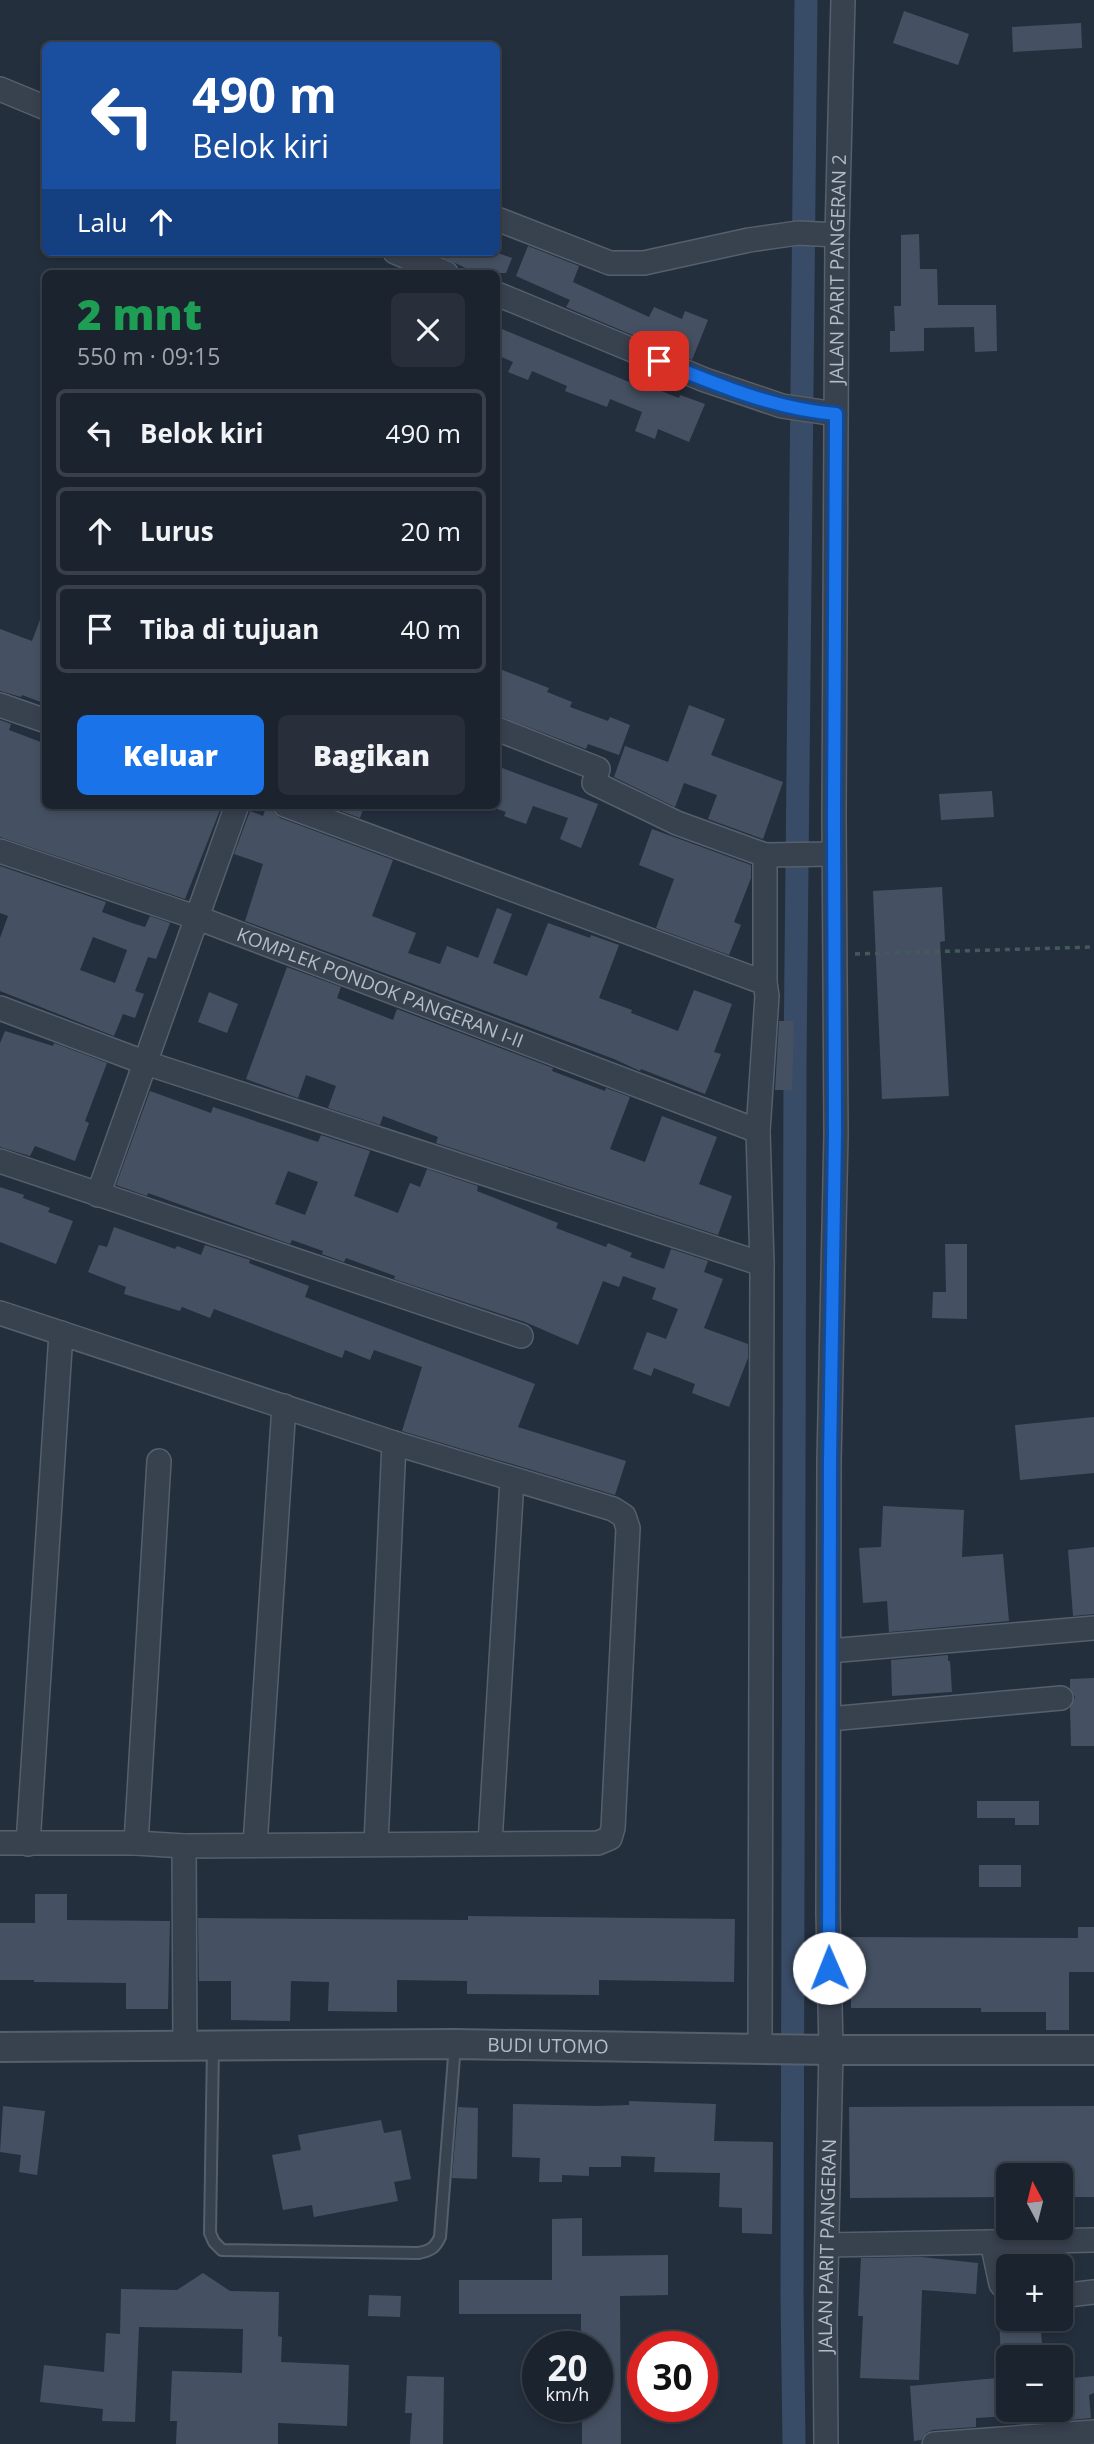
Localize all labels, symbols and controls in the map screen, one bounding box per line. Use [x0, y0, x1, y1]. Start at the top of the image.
text: 490 m [192, 61, 337, 127]
icon: left [77, 70, 168, 161]
text: Belok kiri [192, 124, 329, 167]
street label: JALAN PARIT PANGERAN 2 [823, 154, 852, 386]
icon: ahead [142, 203, 180, 241]
text: Lalu [77, 204, 128, 240]
text: 2 mnt [77, 285, 202, 342]
button: close [391, 293, 465, 367]
pin [629, 331, 689, 391]
text: 550 m · 09:15 [77, 340, 220, 372]
icon: arrive [640, 342, 678, 380]
icon: left [81, 414, 119, 452]
text: Belok kiri [140, 415, 264, 451]
text: 490 m [386, 415, 461, 451]
icon: ahead [81, 512, 119, 550]
text: Lurus [140, 513, 214, 549]
text: 20 m [400, 513, 461, 549]
icon: arrive [81, 610, 119, 648]
text: Tiba di tujuan [140, 611, 319, 647]
text: 40 m [400, 611, 461, 647]
button: Keluar [77, 715, 264, 795]
button: Bagikan [278, 715, 465, 795]
street label: KOMPLEK PONDOK PANGERAN I-II [233, 921, 527, 1054]
position arrow [792, 1931, 866, 2005]
street label: BUDI UTOMO [487, 2032, 609, 2059]
street label: JALAN PARIT PANGERAN [812, 2139, 842, 2355]
north arrow [996, 2163, 1073, 2240]
map controls [996, 2163, 1073, 2422]
button: + [996, 2254, 1073, 2331]
speed limit sign: 30 [627, 2331, 718, 2422]
text: 20 [547, 2344, 588, 2391]
button: − [996, 2345, 1073, 2422]
text: km/h [546, 2382, 589, 2406]

